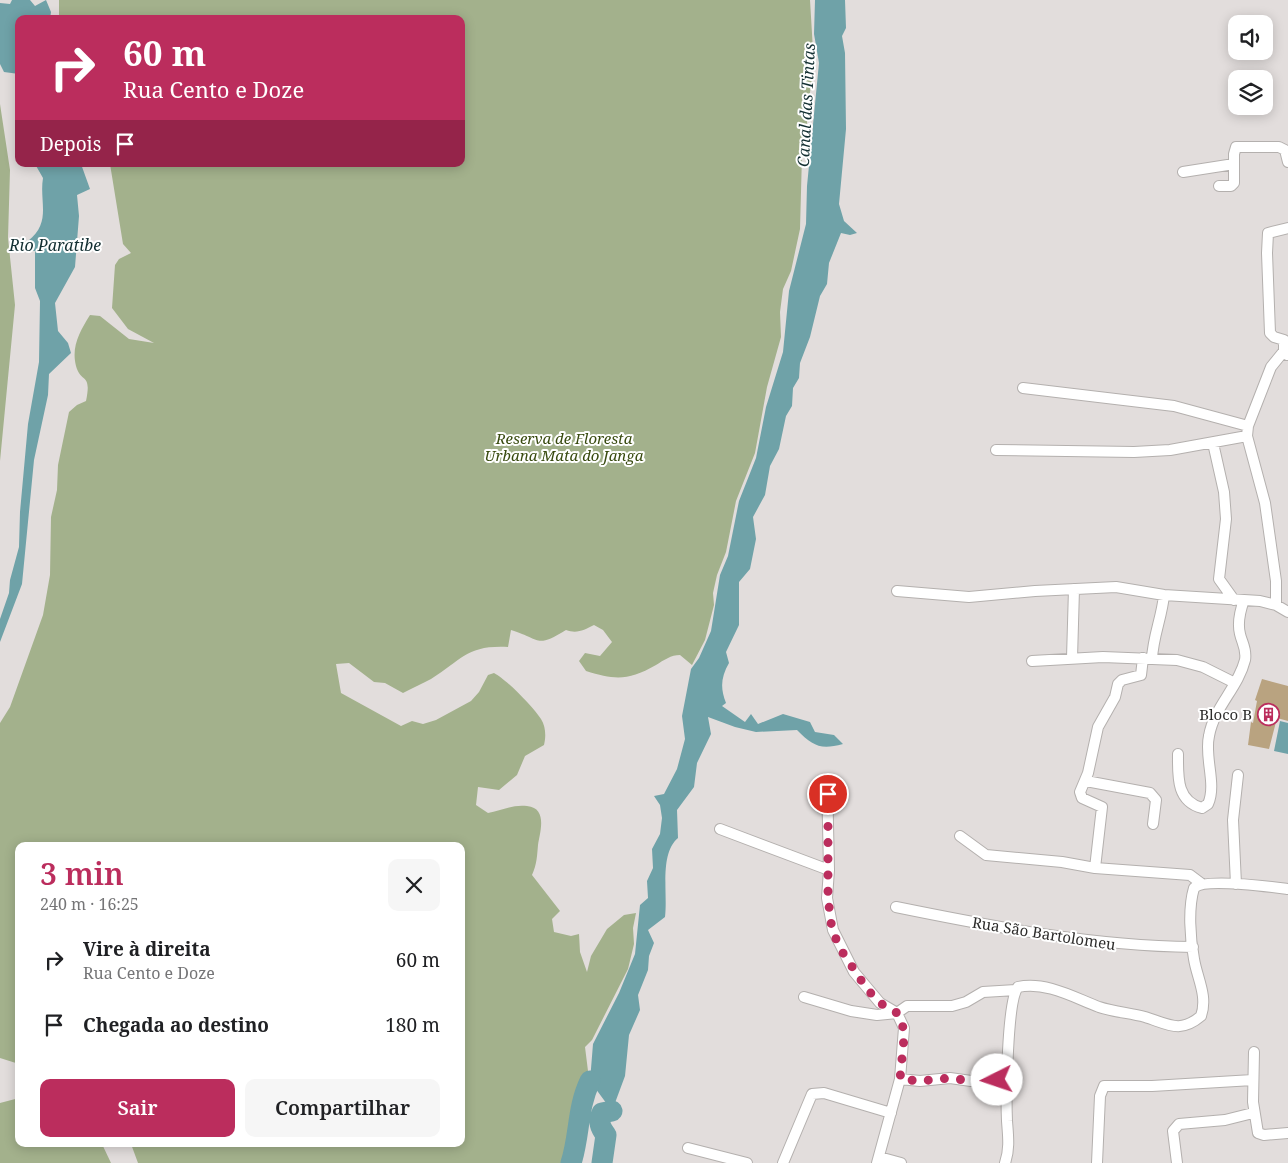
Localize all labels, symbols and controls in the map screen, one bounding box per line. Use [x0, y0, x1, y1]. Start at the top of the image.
map controls [1228, 15, 1273, 115]
button: sound [1228, 15, 1273, 60]
text: 60 m [123, 29, 206, 76]
icon: right [40, 35, 105, 100]
water label: Canal das Tintas [792, 42, 820, 168]
button: layers [1228, 70, 1273, 115]
text: Rua Cento e Doze [123, 74, 304, 104]
icon: arrive [111, 130, 139, 158]
text: Depois [40, 131, 101, 157]
water label: Rio Paratibe [8, 234, 101, 256]
park label: Reserva de Floresta Urbana Mata do Janga [485, 428, 644, 465]
building icon: Bloco B [1256, 702, 1280, 726]
place label: Bloco B [1199, 704, 1252, 724]
pin [807, 773, 849, 815]
icon: arrive [814, 780, 842, 808]
text: 3 min [40, 853, 124, 894]
button: close [388, 859, 440, 911]
text: 240 m · 16:25 [40, 893, 139, 915]
street label: Rua São Bartolomeu [971, 912, 1118, 954]
text: Vire à direita [83, 936, 211, 962]
icon: right [40, 946, 68, 974]
text: 60 m [396, 947, 440, 973]
text: Rua Cento e Doze [83, 962, 215, 984]
icon: arrive [40, 1011, 68, 1039]
text: Chegada ao destino [83, 1012, 269, 1038]
text: 180 m [385, 1012, 440, 1038]
position arrow [970, 1053, 1022, 1105]
button: Sair [40, 1079, 235, 1137]
button: Compartilhar [245, 1079, 440, 1137]

